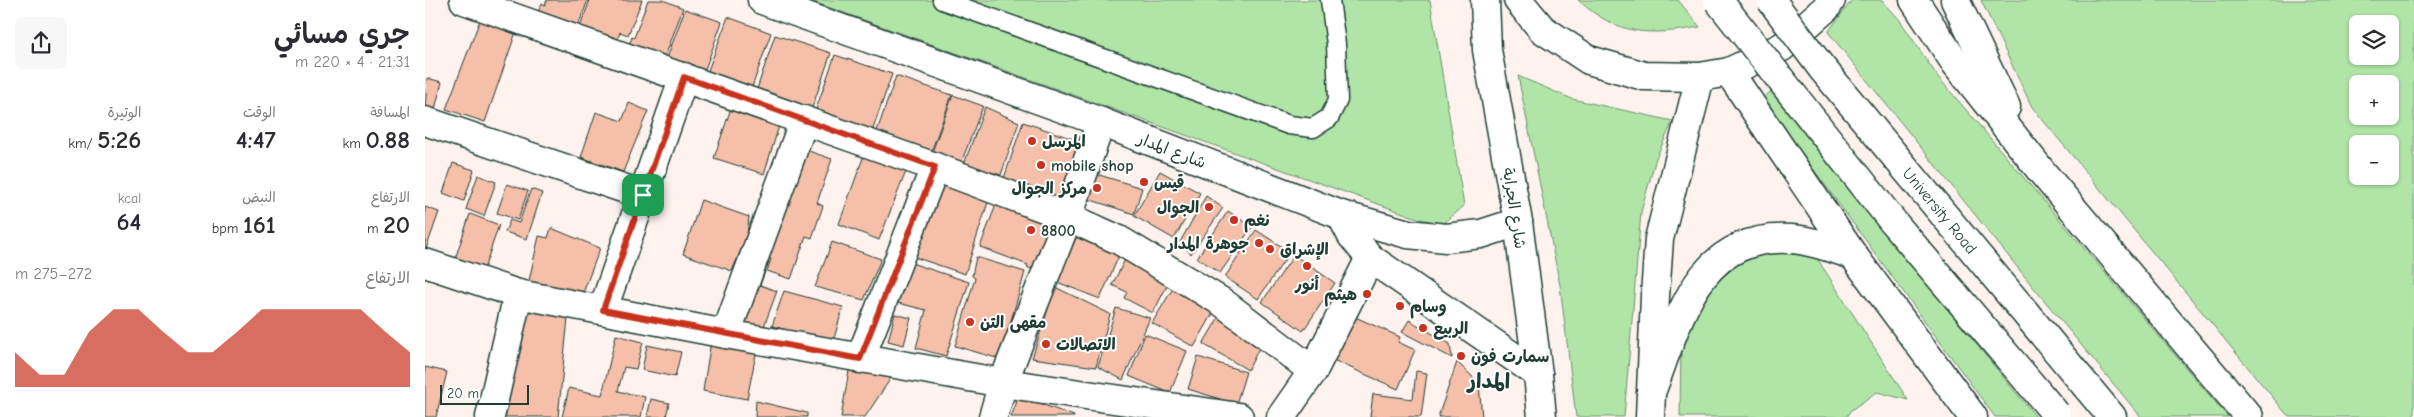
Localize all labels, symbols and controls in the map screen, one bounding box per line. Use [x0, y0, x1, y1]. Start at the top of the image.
map controls [2349, 15, 2399, 185]
button: layers [2349, 15, 2399, 65]
button: share [15, 17, 67, 69]
text: جري مسائي [274, 18, 410, 50]
text: 21:31 · 4 × 220 m [295, 53, 410, 71]
button: + [2349, 75, 2399, 125]
text: الوتيرة [108, 104, 141, 121]
text: الوقت [243, 104, 276, 121]
text: المسافة [370, 104, 410, 121]
text: 5:26 [97, 125, 141, 154]
text: 4:47 [236, 125, 276, 154]
text: 0.88 [366, 125, 410, 154]
street label: شارع المدار [1132, 129, 1208, 174]
place label: المرسل [1042, 133, 1085, 151]
text: /km [68, 135, 97, 152]
text: km [343, 135, 366, 152]
marker: المرسل [1026, 135, 1038, 147]
button: − [2349, 135, 2399, 185]
place label: mobile shop [1051, 157, 1133, 175]
marker: mobile shop [1035, 159, 1047, 171]
street label: University Road [1898, 164, 1980, 258]
street label: شارع الجرابة [1497, 166, 1529, 250]
pin [622, 174, 664, 216]
place label: قيس [1154, 174, 1184, 192]
marker: قيس [1138, 176, 1150, 188]
place label: مركز الجوال [1012, 180, 1087, 199]
icon: arrive [629, 181, 657, 209]
marker: مركز الجوال [1091, 182, 1103, 194]
text: النبض [242, 189, 276, 206]
text: الارتفاع [371, 189, 410, 206]
text: kcal [118, 190, 141, 207]
place label: الجوال [1157, 199, 1199, 218]
marker: الجوال [1203, 201, 1215, 213]
text: 64 [117, 207, 141, 236]
text: 161 [243, 210, 276, 239]
text: 20 [383, 210, 410, 239]
place label: نغم [1244, 212, 1270, 233]
marker: نغم [1228, 214, 1240, 226]
text: bpm [212, 220, 243, 237]
text: m [367, 220, 383, 237]
place label: 8800 [1041, 222, 1076, 240]
marker: 8800 [1025, 224, 1037, 236]
place label: جوهرة المدار [1165, 235, 1249, 254]
marker: جوهرة المدار [1253, 237, 1265, 249]
place label: الإشراق [1280, 241, 1329, 260]
marker: الإشراق [1264, 243, 1276, 255]
marker: أنور [1301, 260, 1313, 272]
text: 272–275 m [15, 265, 92, 283]
text: الارتفاع [365, 269, 410, 287]
place label: أنور [1294, 274, 1320, 295]
place label: هيثم [1324, 286, 1357, 307]
marker: هيثم [1361, 288, 1373, 300]
place label: وسام [1410, 298, 1447, 319]
marker: وسام [1394, 300, 1406, 312]
place label: مقهى التن [980, 314, 1046, 333]
marker: مقهى التن [964, 316, 976, 328]
place label: الربيع [1433, 320, 1468, 340]
marker: الربيع [1417, 322, 1429, 334]
place label: الاتصالات [1056, 336, 1116, 354]
marker: الاتصالات [1040, 338, 1052, 350]
place label: سمارت فون [1471, 348, 1549, 367]
marker: سمارت فون [1455, 350, 1467, 362]
district label: المدار [1466, 369, 1510, 393]
scale bar [440, 382, 529, 405]
text: 20 m [447, 385, 479, 402]

